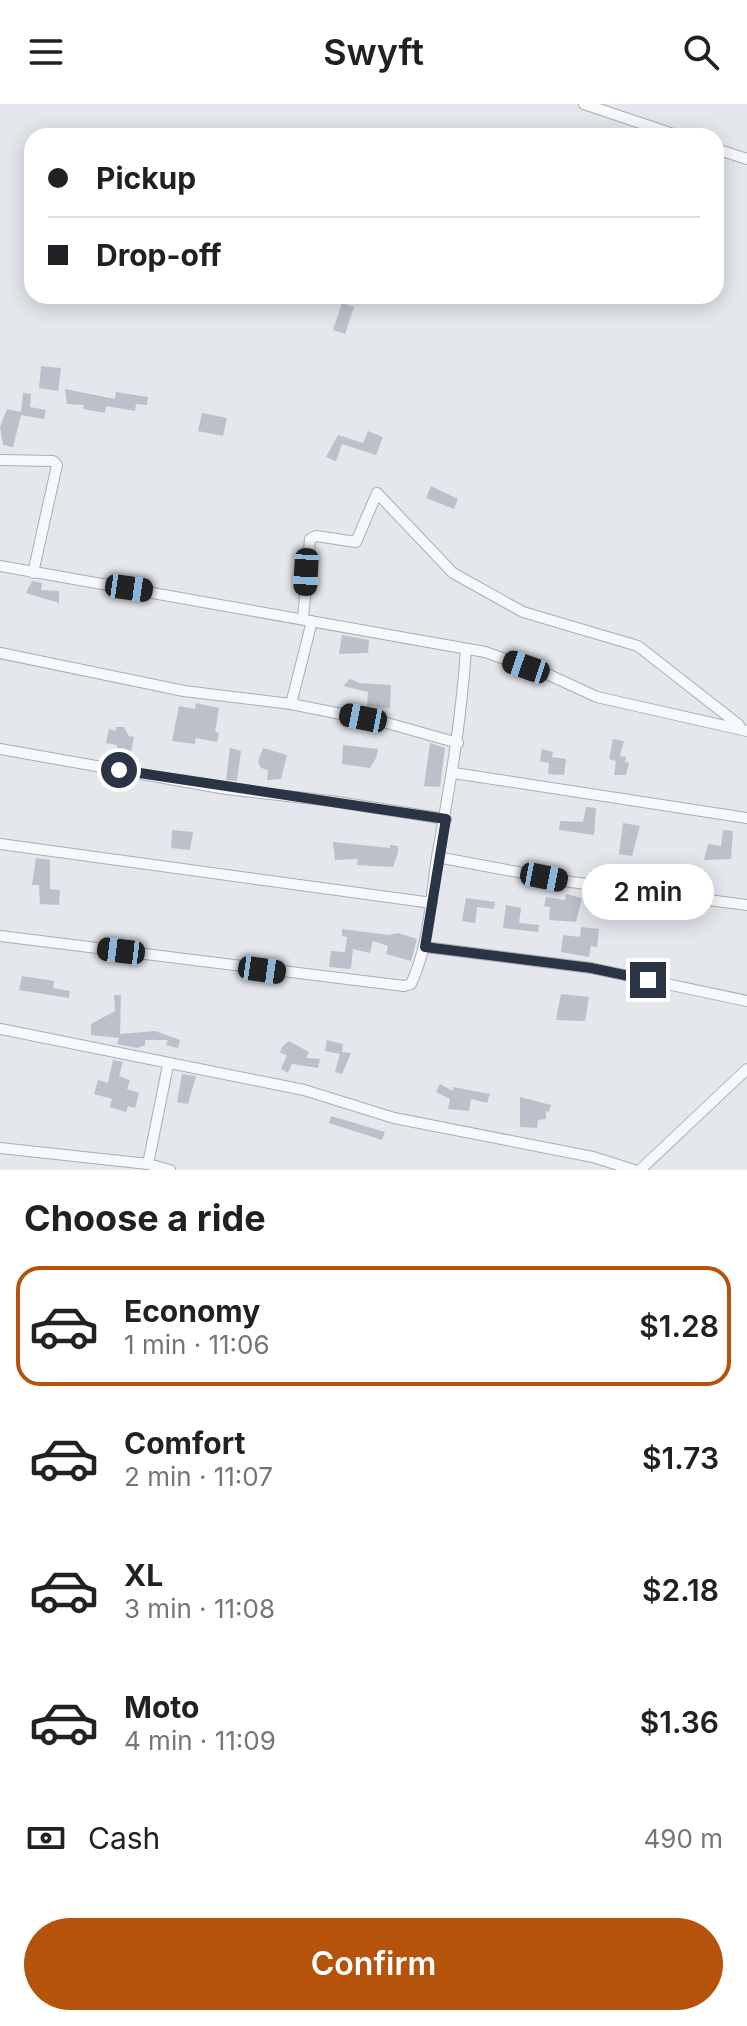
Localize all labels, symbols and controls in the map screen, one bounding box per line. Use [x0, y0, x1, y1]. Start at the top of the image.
icon: menu [24, 30, 68, 74]
text: Swyft [323, 30, 424, 74]
icon: search [679, 30, 723, 74]
text: Pickup [96, 160, 196, 196]
text: Drop-off [96, 237, 222, 273]
car [293, 547, 319, 597]
car [104, 573, 154, 603]
car [499, 648, 553, 686]
car [337, 702, 389, 734]
route start [101, 752, 137, 788]
car [518, 861, 570, 893]
callout: 2 min [582, 864, 714, 920]
text: 2 min [614, 876, 682, 907]
car [96, 936, 146, 966]
car [237, 955, 287, 985]
route end [630, 962, 666, 998]
text: Choose a ride [24, 1196, 266, 1240]
icon: car [28, 1290, 100, 1362]
text: Economy [124, 1293, 260, 1329]
text: $1.28 [639, 1308, 719, 1344]
text: 1 min · 11:06 [124, 1329, 270, 1360]
icon: car [28, 1422, 100, 1494]
text: Comfort [124, 1425, 245, 1461]
text: $1.73 [642, 1440, 719, 1476]
text: 2 min · 11:07 [124, 1461, 273, 1492]
icon: car [28, 1554, 100, 1626]
text: XL [124, 1557, 163, 1593]
text: $2.18 [642, 1572, 719, 1608]
text: 3 min · 11:08 [124, 1593, 275, 1624]
icon: car [28, 1686, 100, 1758]
text: Moto [124, 1689, 199, 1725]
text: $1.36 [640, 1704, 719, 1740]
text: 4 min · 11:09 [124, 1725, 276, 1756]
icon: cash [24, 1816, 68, 1860]
text: Cash [88, 1820, 160, 1856]
text: 490 m [644, 1823, 723, 1854]
button: Confirm [24, 1918, 723, 2010]

